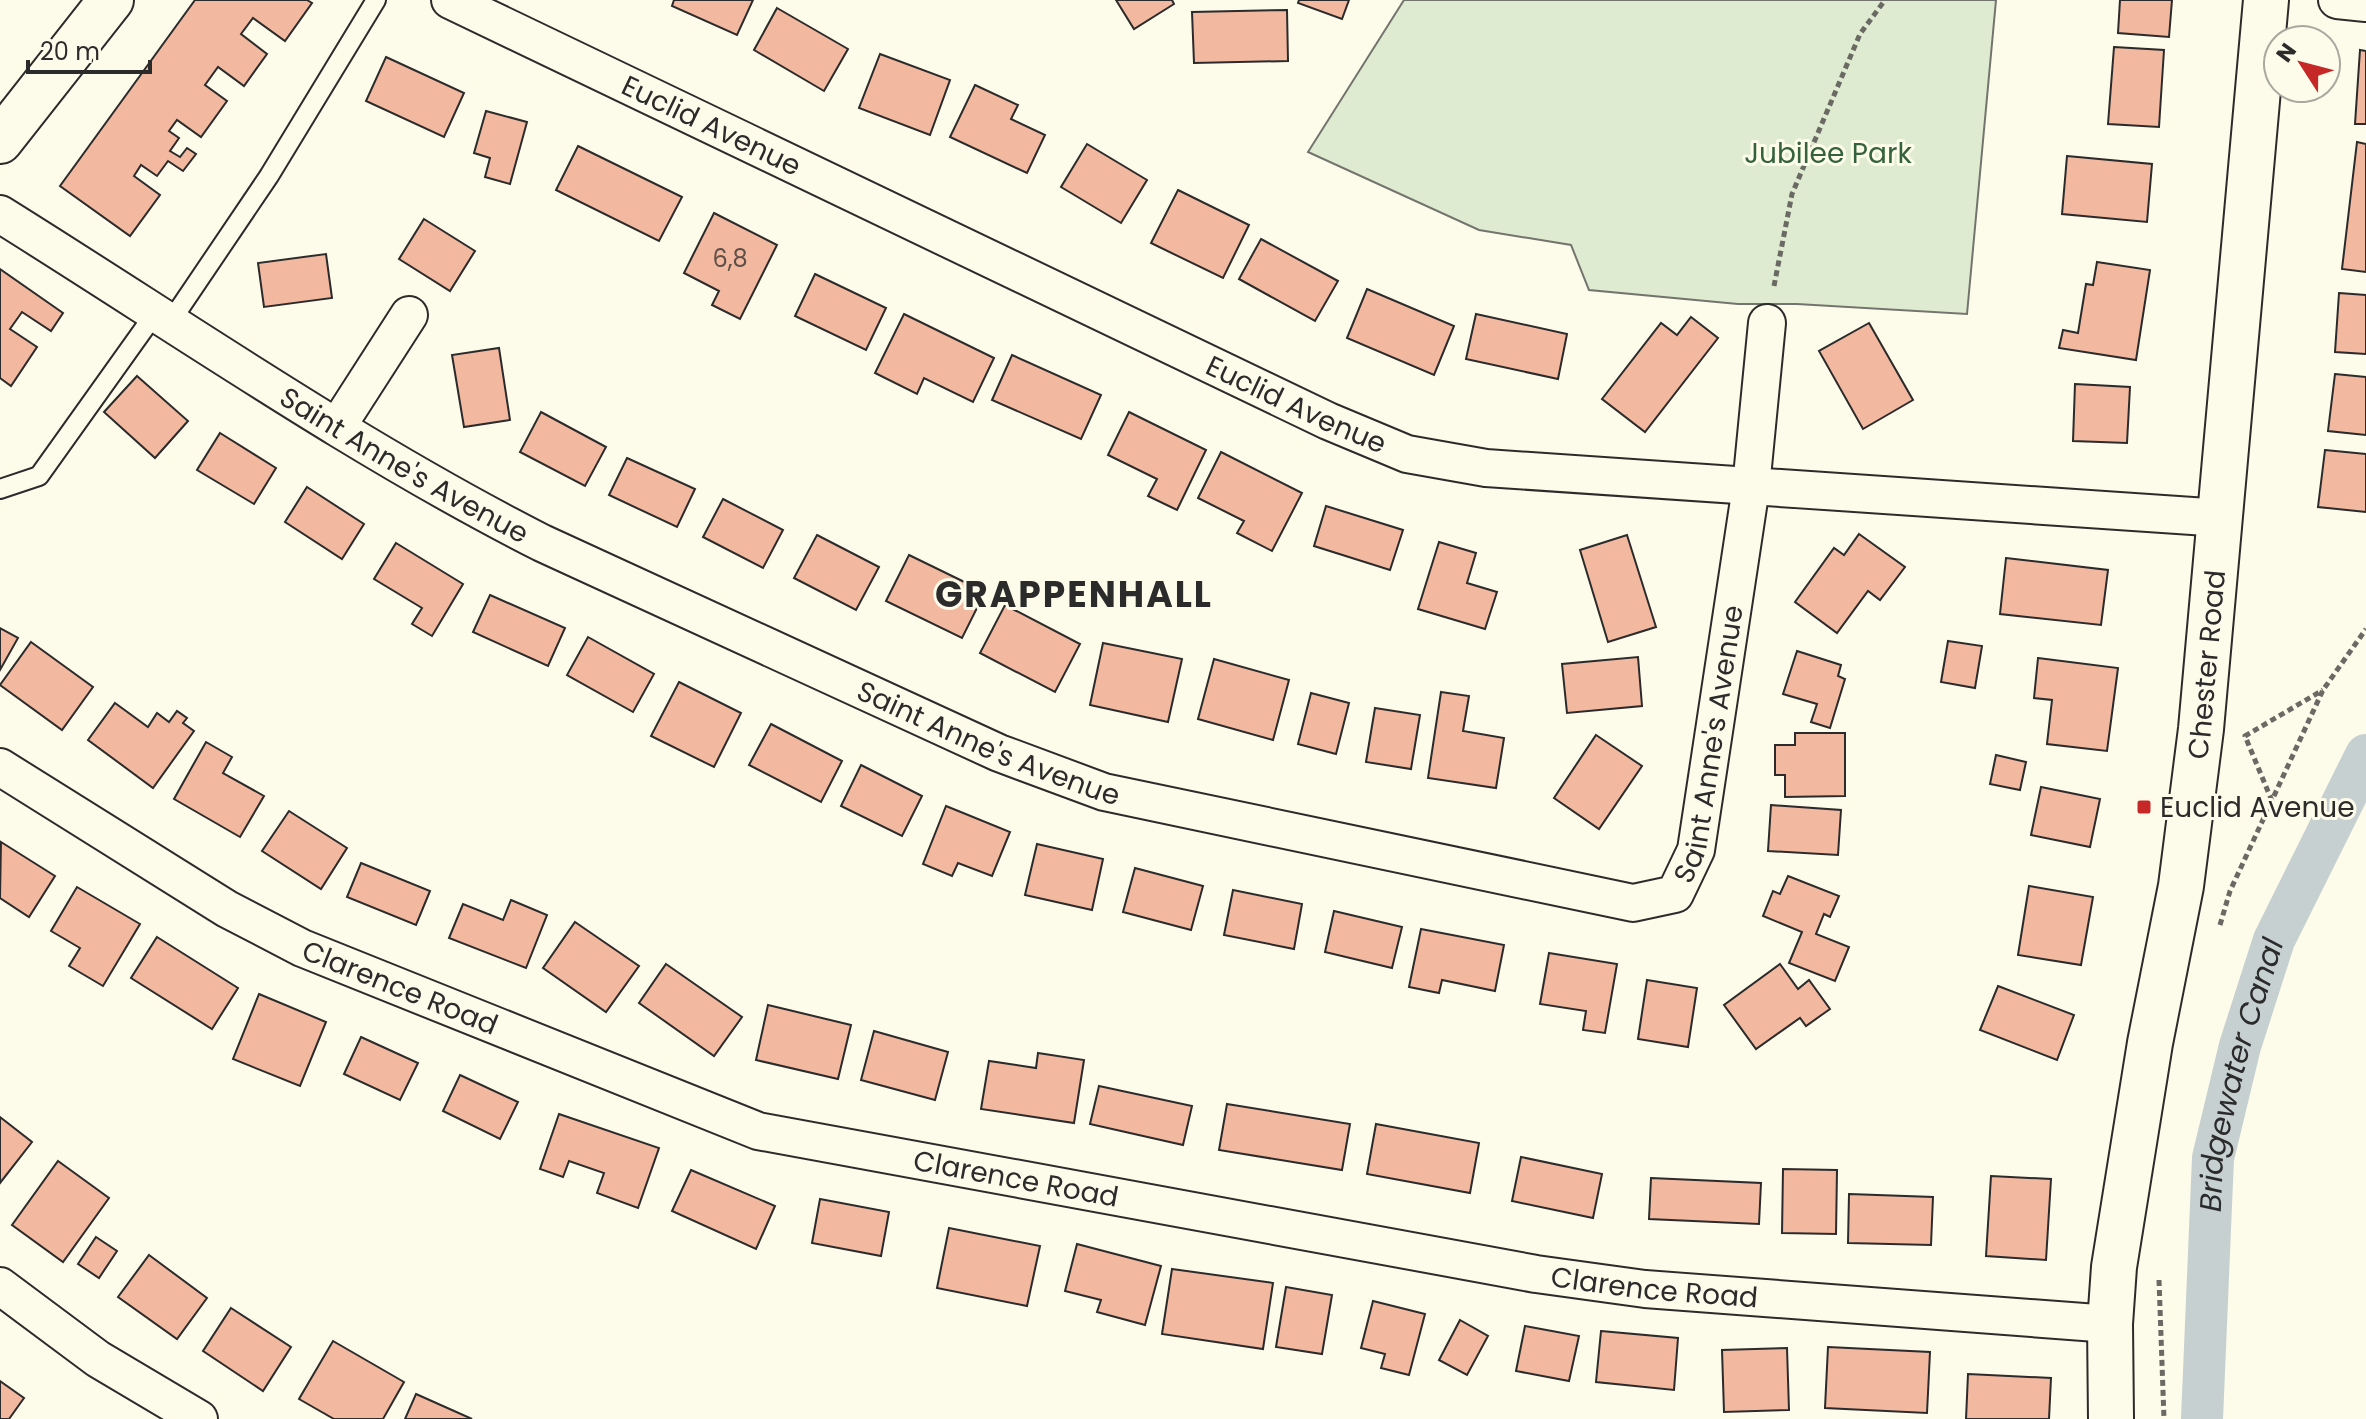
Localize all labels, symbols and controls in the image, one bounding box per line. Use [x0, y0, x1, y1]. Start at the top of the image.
scale bar [28, 24, 150, 74]
north arrow [2262, 24, 2342, 104]
text: 20 m [40, 35, 100, 68]
text: N [2269, 37, 2304, 68]
street label: Euclid Avenue [615, 66, 807, 186]
park label: Jubilee Park [1744, 134, 1912, 173]
house number: 6,8 [712, 242, 748, 275]
street label: Euclid Avenue [1199, 346, 1392, 463]
street label: Saint Anne's Avenue [272, 378, 535, 553]
street label: Chester Road [2178, 568, 2235, 762]
district label: GRAPPENHALL [935, 569, 1213, 620]
street label: Saint Anne's Avenue [1664, 603, 1753, 890]
street label: Saint Anne's Avenue [851, 671, 1123, 815]
place label: Euclid Avenue [2160, 788, 2355, 827]
marker: Euclid Avenue [2135, 798, 2153, 816]
street label: Clarence Road [296, 931, 504, 1045]
water label: Bridgewater Canal [2189, 932, 2294, 1213]
street label: Clarence Road [910, 1141, 1122, 1217]
street label: Clarence Road [1549, 1257, 1759, 1317]

